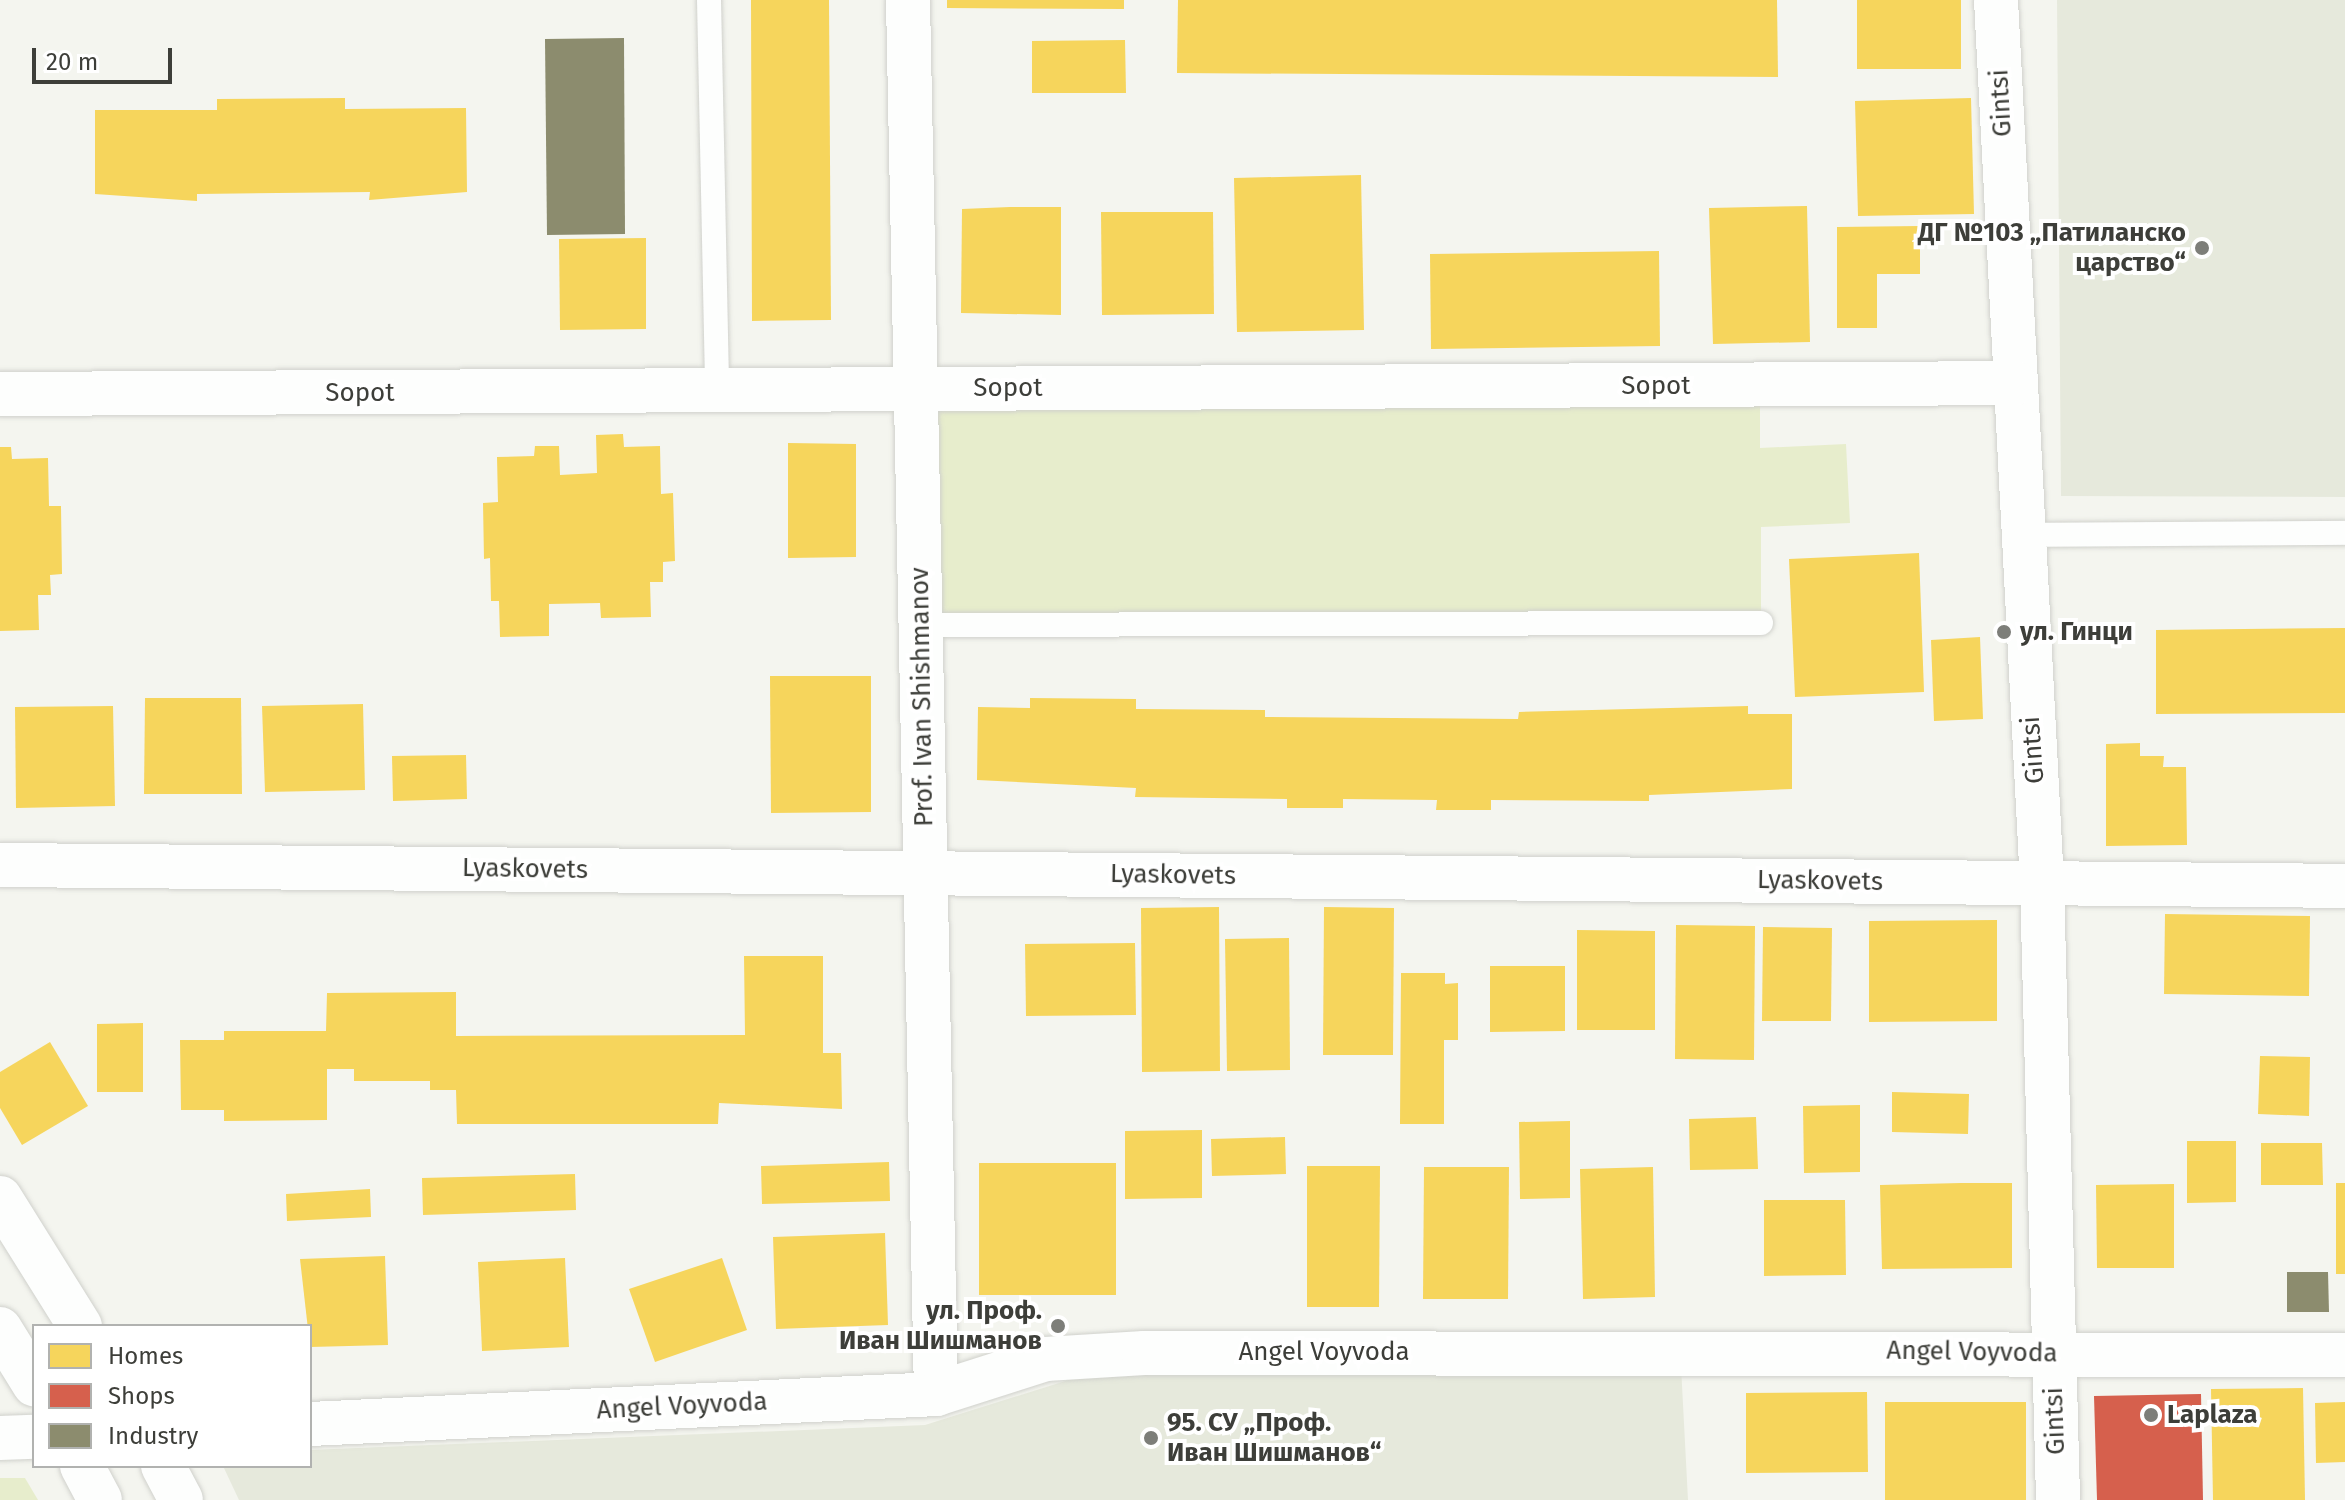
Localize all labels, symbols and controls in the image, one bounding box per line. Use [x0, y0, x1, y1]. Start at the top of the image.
scale bar [36, 32, 176, 82]
text: 20 m [46, 48, 98, 76]
street label: Gintsi [1984, 68, 2018, 138]
place label: ДГ №103 „Патиланско царство“ [1918, 217, 2186, 278]
marker: ДГ №103 „Патиланско царство“ [2193, 239, 2211, 257]
street label: Sopot [1621, 370, 1691, 402]
street label: Sopot [973, 372, 1043, 404]
street label: Sopot [325, 377, 395, 409]
street label: Prof. Ivan Shishmanov [904, 567, 940, 827]
place label: ул. Гинци [2020, 616, 2133, 648]
marker: ул. Гинци [1995, 623, 2013, 641]
street label: Gintsi [2015, 715, 2051, 785]
street label: Lyaskovets [462, 852, 588, 886]
street label: Lyaskovets [1110, 858, 1236, 892]
street label: Lyaskovets [1757, 864, 1883, 898]
place label: ул. Проф. Иван Шишманов [839, 1295, 1042, 1356]
marker: ул. Проф. Иван Шишманов [1049, 1317, 1067, 1335]
legend [32, 1324, 312, 1468]
street label: Angel Voyvoda [1886, 1335, 2058, 1369]
street label: Angel Voyvoda [1238, 1336, 1410, 1368]
text: Homes [108, 1342, 183, 1370]
text: Shops [108, 1382, 175, 1410]
street label: Angel Voyvoda [596, 1386, 768, 1426]
street label: Gintsi [2038, 1387, 2072, 1455]
place label: Laplaza [2167, 1399, 2257, 1431]
marker: Laplaza [2142, 1406, 2160, 1424]
place label: 95. СУ „Проф. Иван Шишманов“ [1167, 1407, 1381, 1468]
text: Industry [108, 1422, 198, 1450]
marker: 95. СУ „Проф. Иван Шишманов“ [1142, 1429, 1160, 1447]

